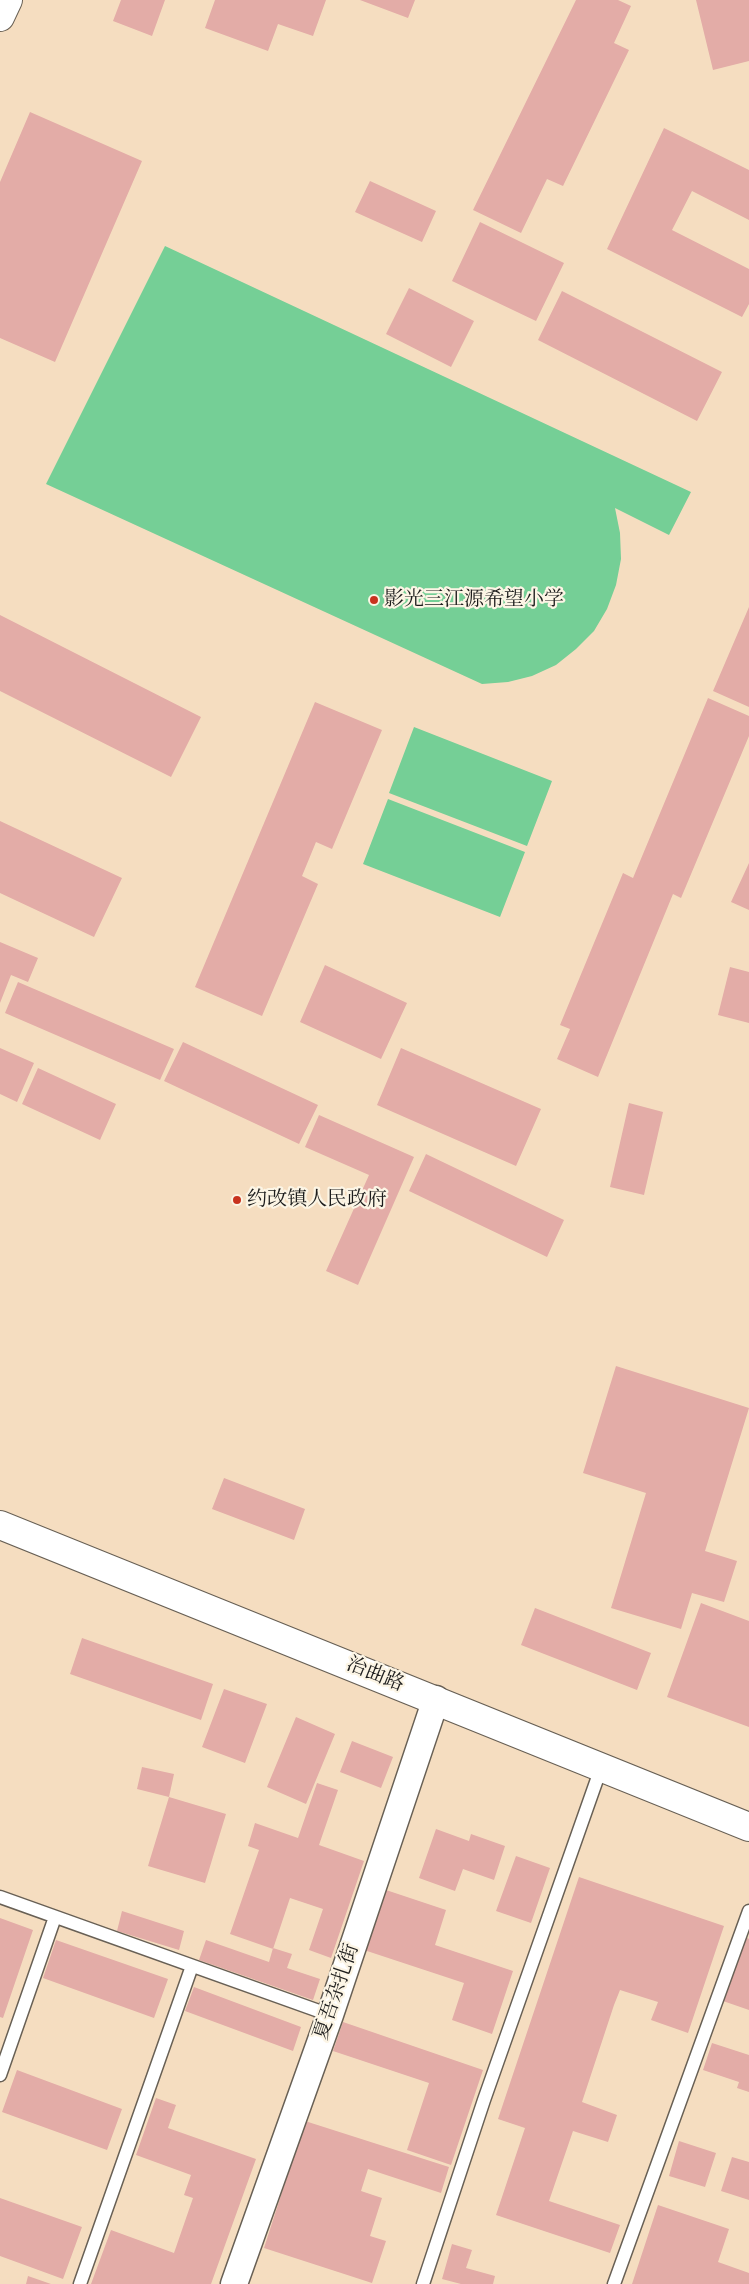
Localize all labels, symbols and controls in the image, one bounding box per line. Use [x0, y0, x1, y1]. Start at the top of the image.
place label: 影光三江源希望小学 [384, 588, 564, 612]
marker: 影光三江源希望小学 [368, 594, 380, 606]
place label: 约改镇人民政府 [247, 1188, 387, 1212]
marker: 约改镇人民政府 [231, 1194, 243, 1206]
street label: 治曲路 [343, 1653, 407, 1697]
street label: 夏吾杂扎街 [309, 1941, 365, 2043]

